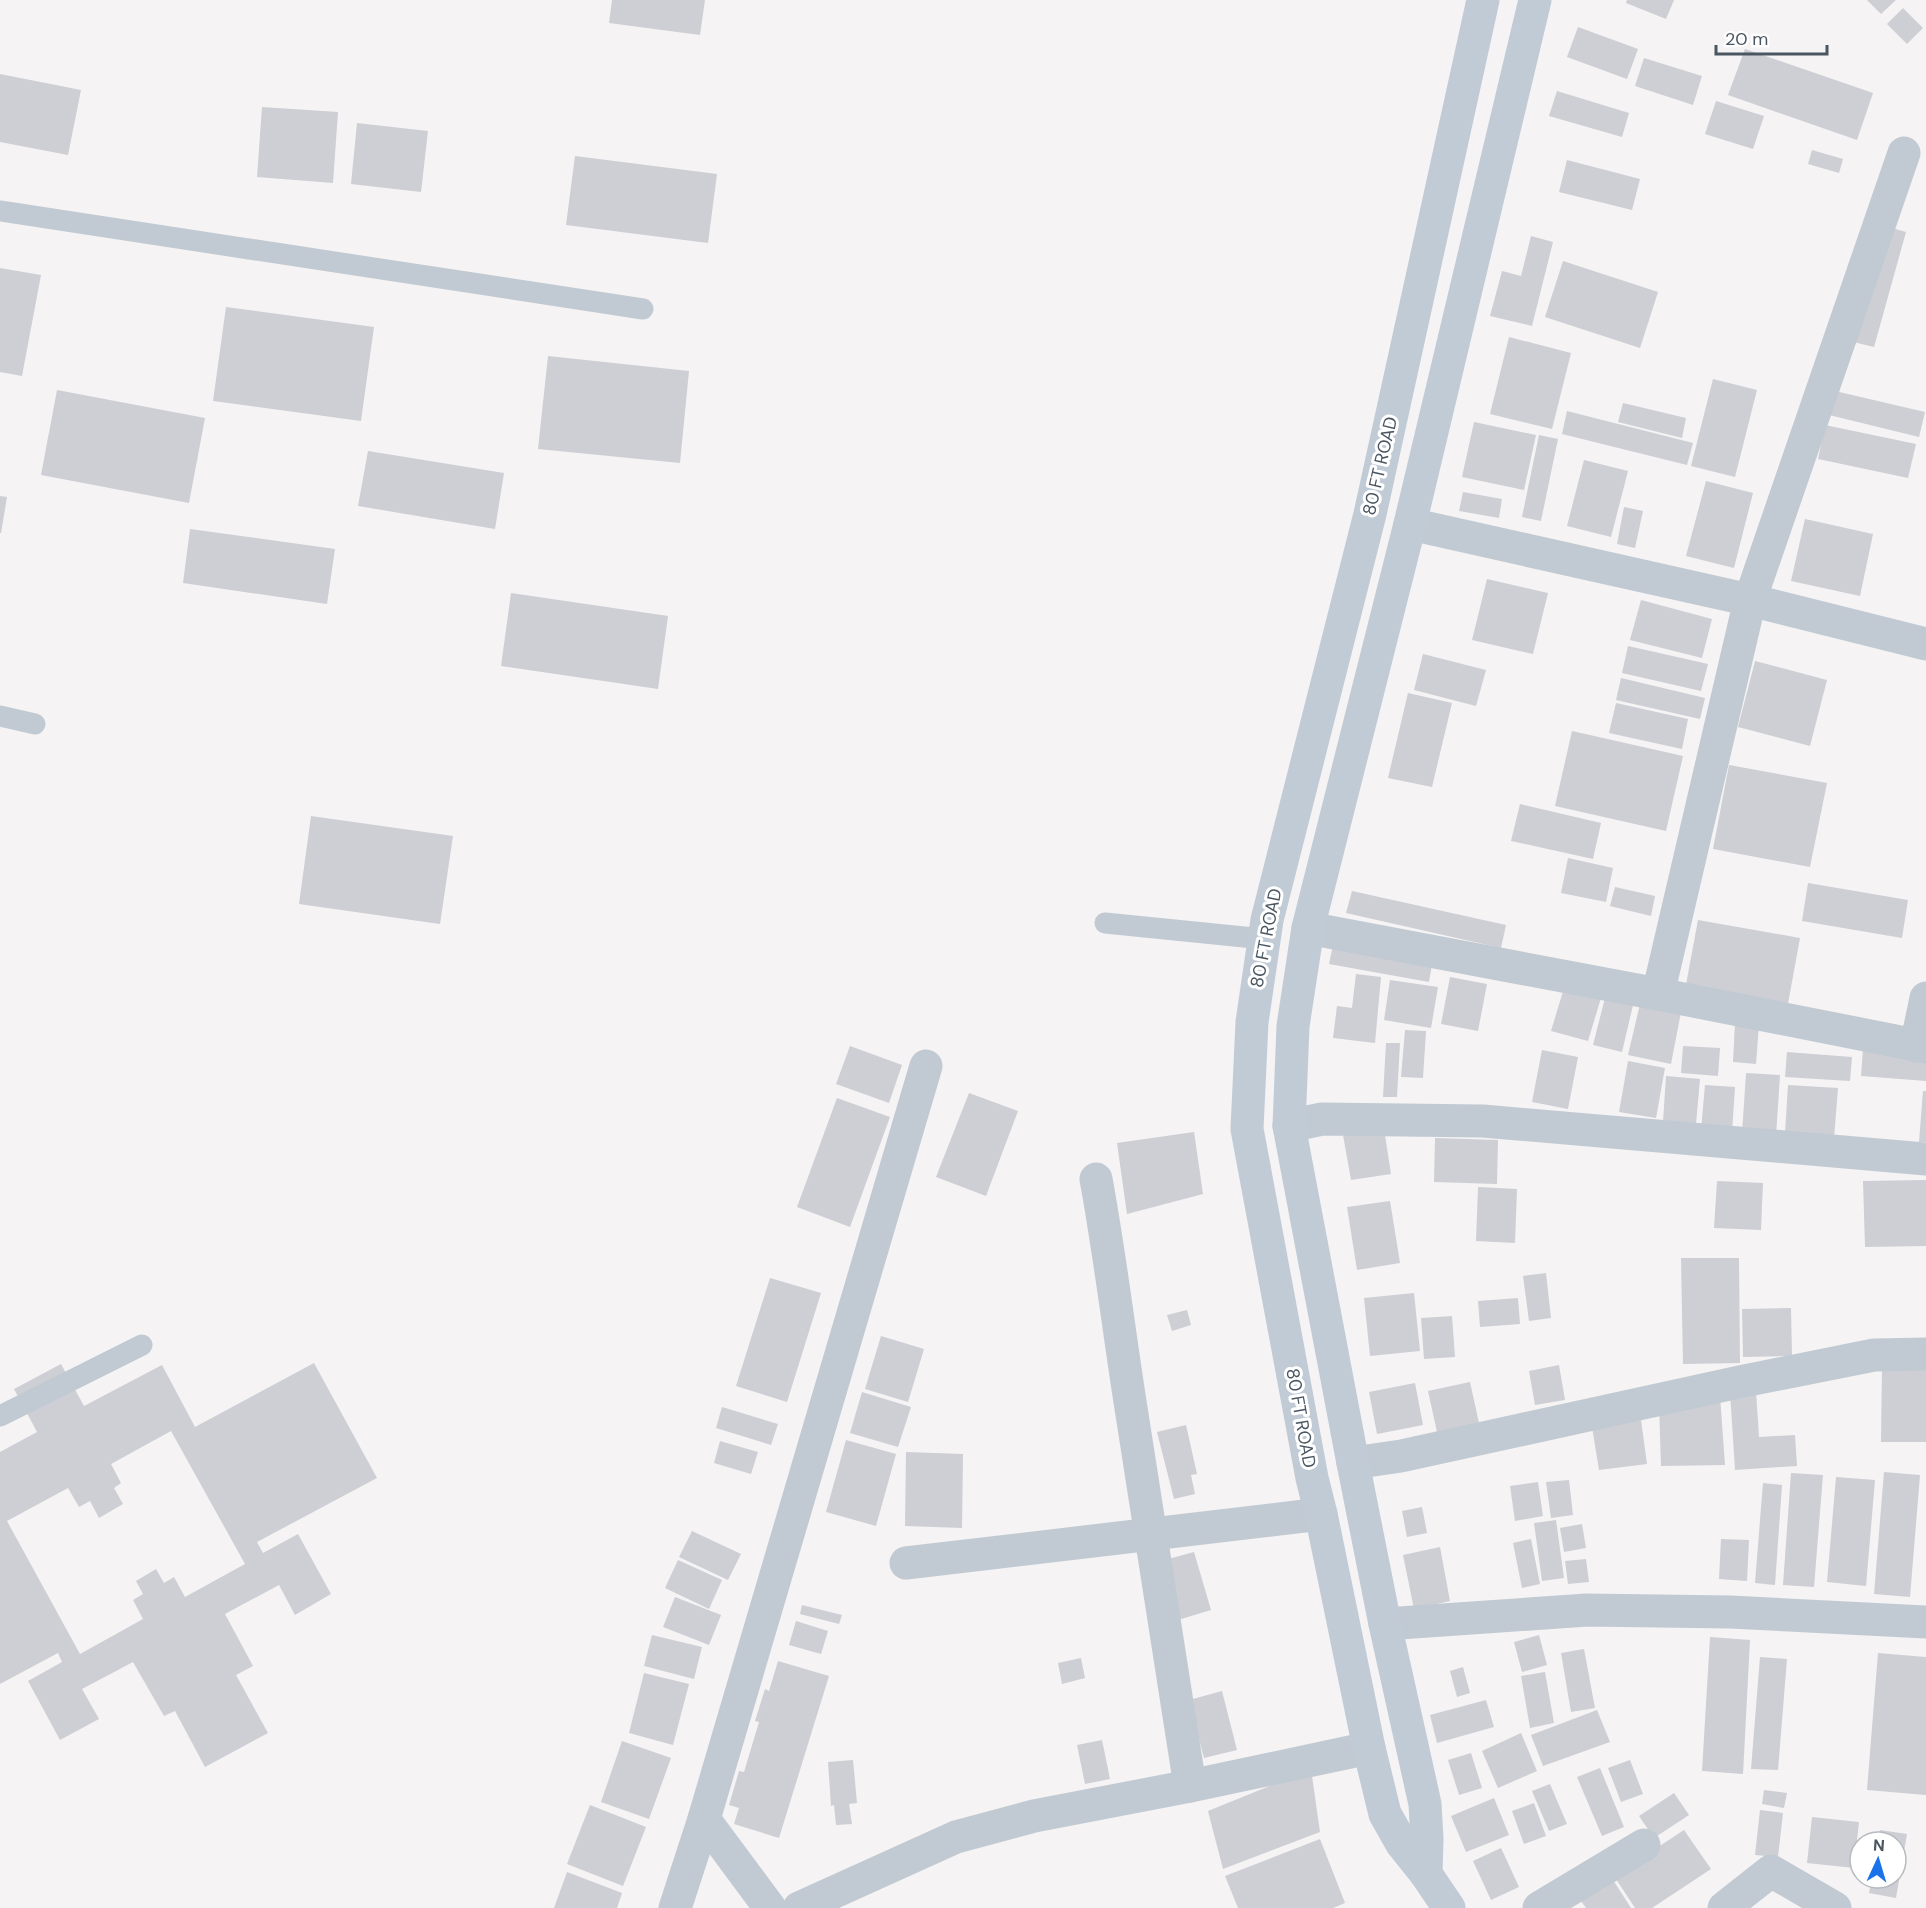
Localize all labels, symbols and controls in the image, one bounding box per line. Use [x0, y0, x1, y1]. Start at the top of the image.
scale bar [1716, 18, 1827, 56]
text: 20 m [1725, 27, 1768, 51]
street label: 80 FT ROAD [1357, 414, 1403, 518]
street label: 80 FT ROAD [1245, 886, 1287, 990]
street label: 80 FT ROAD [1280, 1366, 1322, 1470]
north arrow [1848, 1830, 1908, 1890]
text: N [1872, 1835, 1886, 1856]

